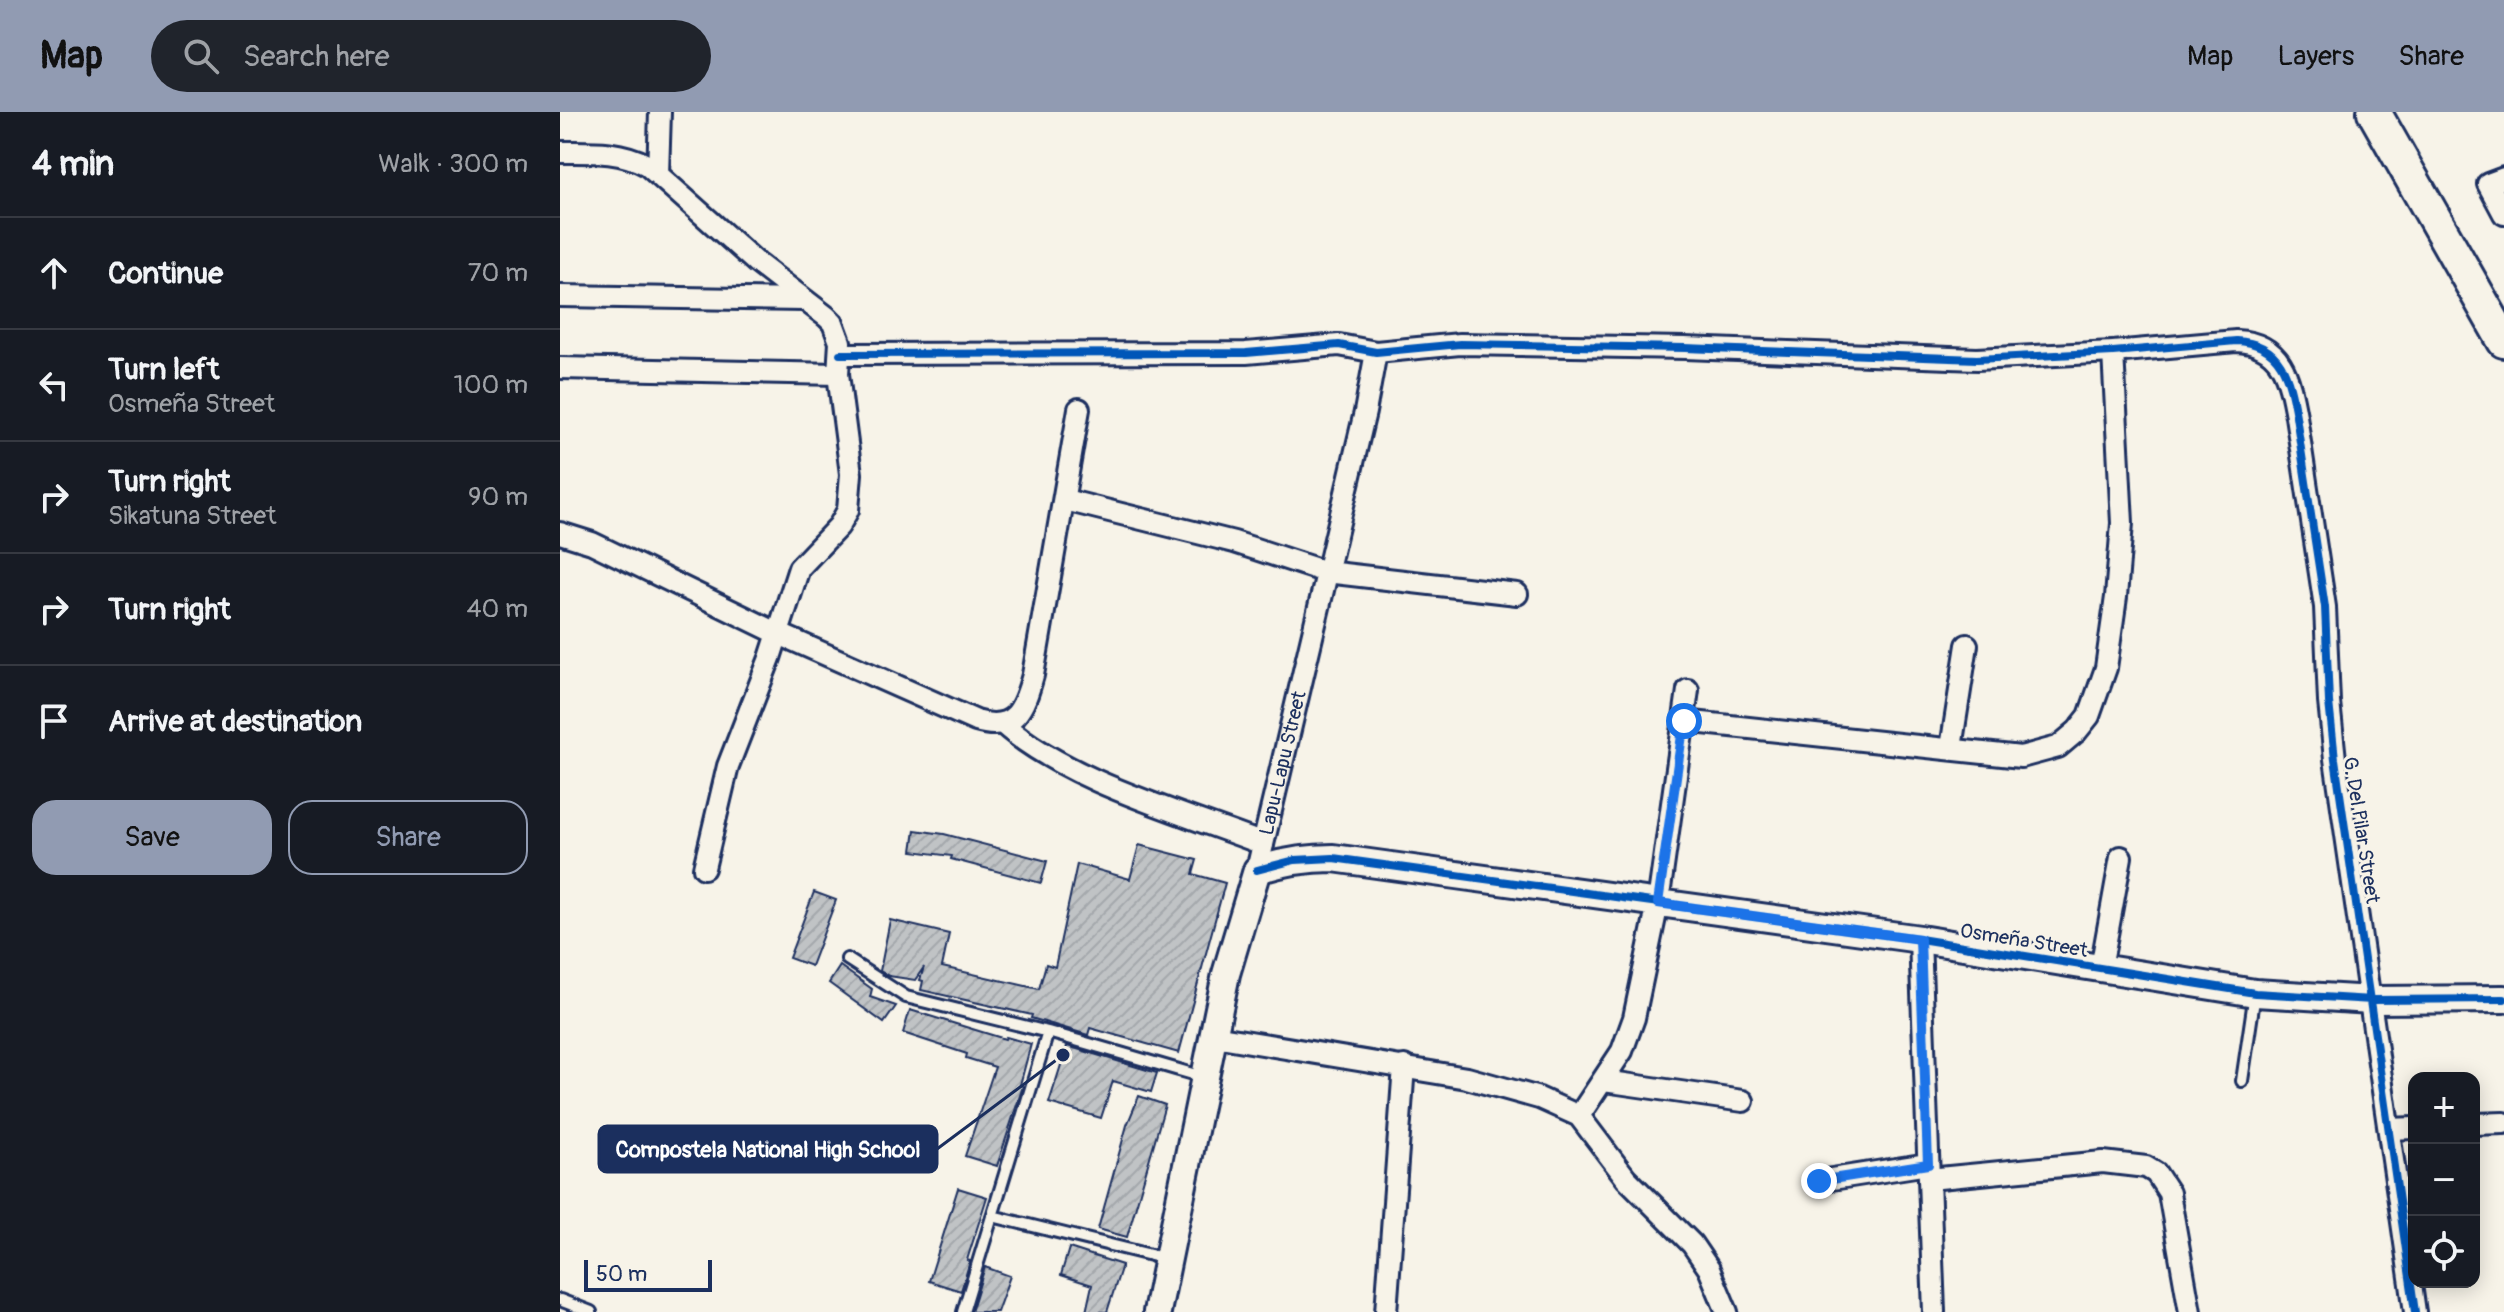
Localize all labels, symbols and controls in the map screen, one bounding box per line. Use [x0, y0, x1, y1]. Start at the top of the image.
search box [151, 20, 711, 92]
text: Map [40, 32, 103, 80]
icon: search [179, 34, 223, 78]
text: Search here [243, 38, 390, 75]
text: Map [2187, 39, 2233, 74]
text: Layers [2277, 39, 2354, 74]
text: Share [2398, 39, 2464, 74]
text: 4 min [32, 143, 114, 186]
text: Walk · 300 m [378, 148, 528, 180]
icon: ahead [32, 251, 76, 295]
text: Continue [108, 255, 223, 292]
text: 70 m [468, 257, 528, 289]
text: Turn left [108, 351, 219, 388]
icon: left [32, 363, 76, 407]
text: 100 m [454, 369, 528, 401]
text: Osmeña Street [108, 388, 275, 420]
text: Turn right [108, 463, 231, 500]
icon: right [32, 475, 76, 519]
text: 90 m [468, 481, 528, 513]
text: Sikatuna Street [108, 500, 276, 532]
icon: right [32, 587, 76, 631]
text: Turn right [108, 591, 231, 628]
text: 40 m [466, 593, 528, 625]
street label: Lapu-Lapu Street [1254, 688, 1312, 838]
icon: arrive [32, 699, 76, 743]
text: Arrive at destination [108, 703, 362, 740]
route start [1666, 703, 1702, 739]
street label: G. Del Pilar Street [2338, 755, 2386, 906]
button: Save [32, 800, 272, 875]
button: Share [288, 800, 528, 875]
street label: Osmeña Street [1958, 918, 2090, 963]
map controls [2408, 1072, 2480, 1288]
button: + [2408, 1072, 2480, 1144]
callout: Compostela National High School [599, 1126, 937, 1172]
text: Compostela National High School [615, 1136, 921, 1164]
button: − [2408, 1144, 2480, 1216]
route end [1801, 1163, 1837, 1199]
button: locate [2408, 1216, 2480, 1288]
scale bar [584, 1256, 712, 1292]
text: 50 m [596, 1260, 647, 1288]

